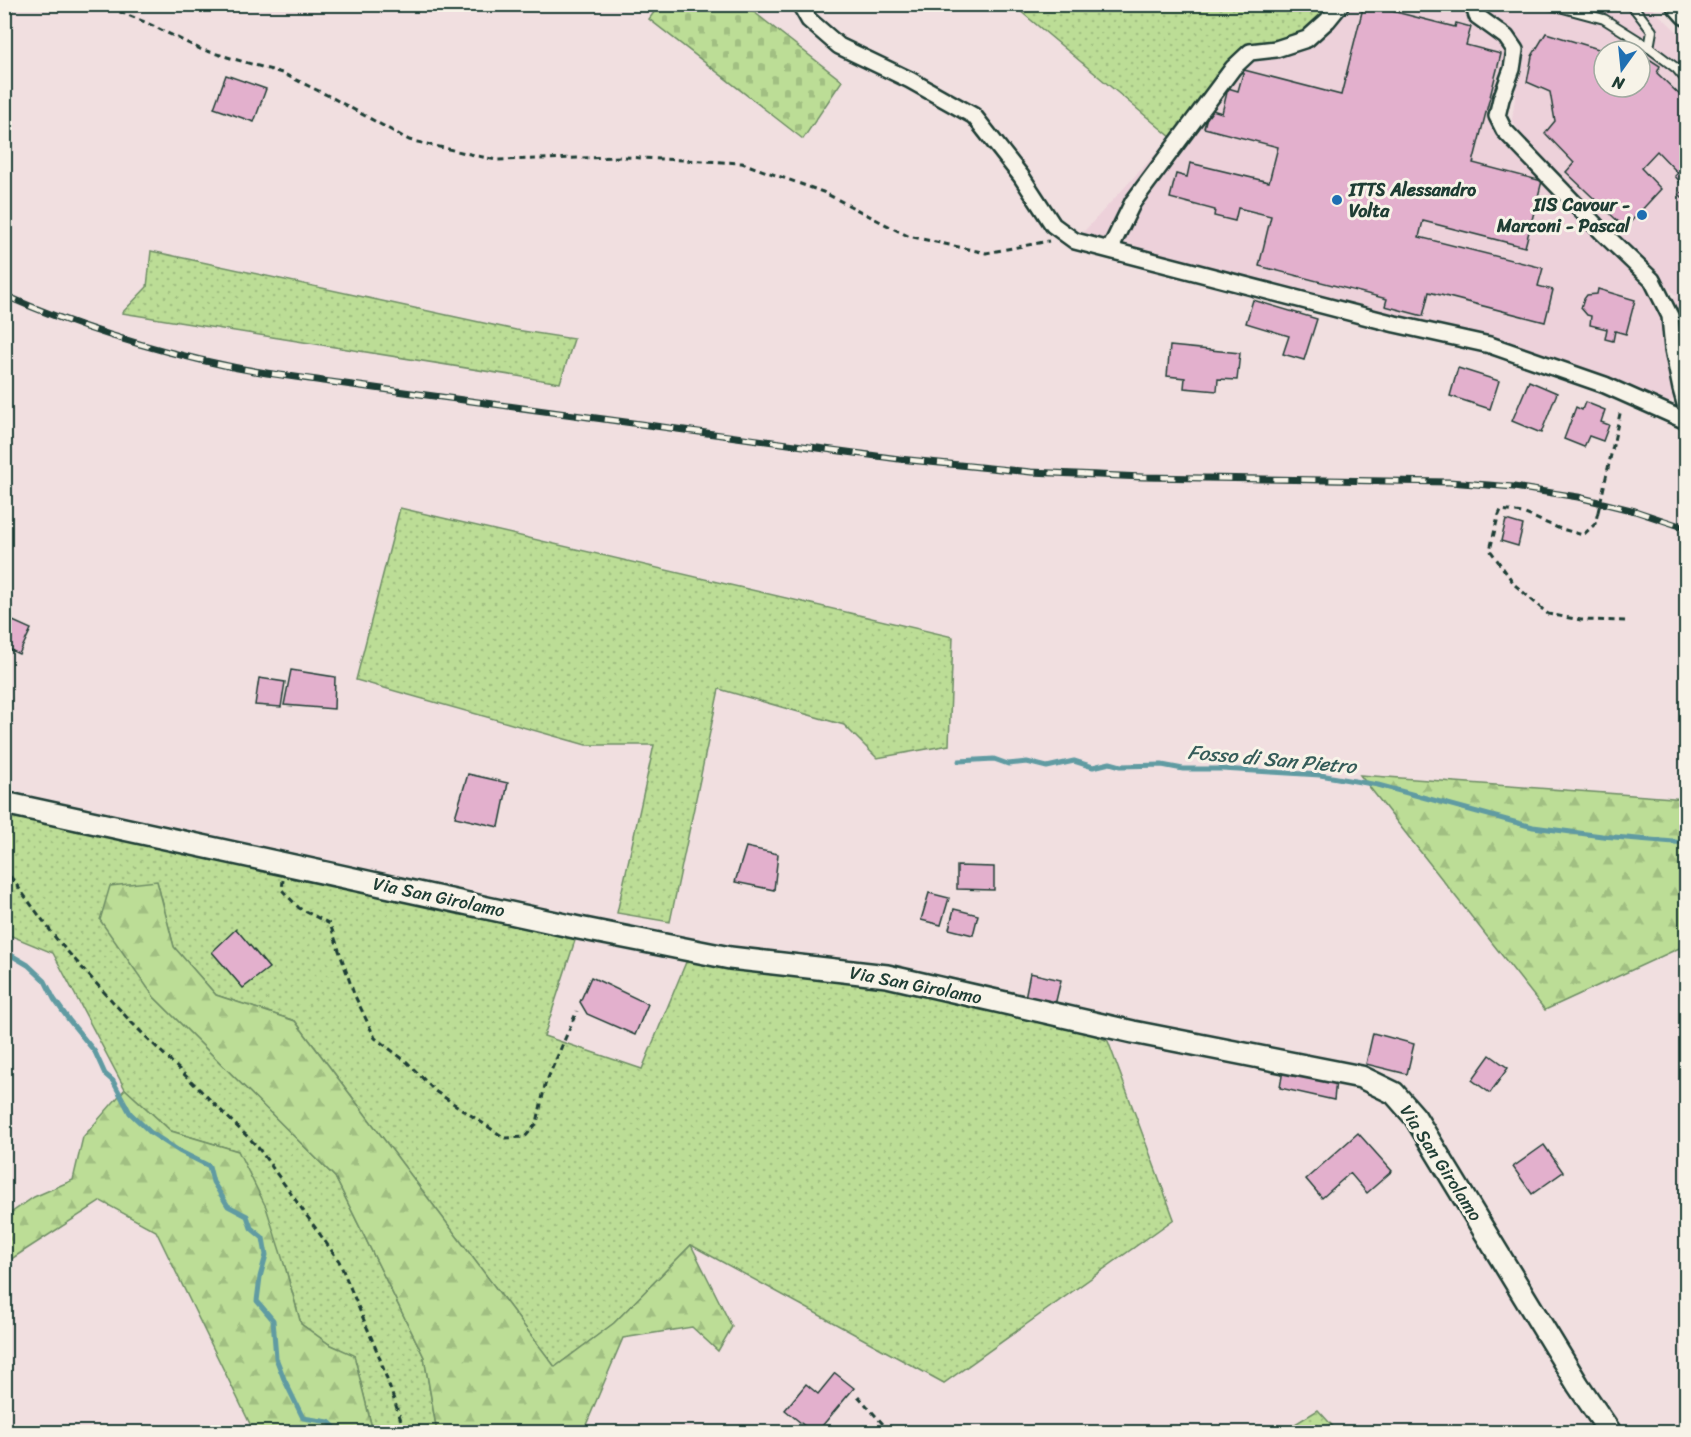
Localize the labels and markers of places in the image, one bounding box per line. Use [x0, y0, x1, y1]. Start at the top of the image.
place label: ITTS Alessandro Volta [1348, 174, 1476, 227]
place label: IIS Cavour - Marconi - Pascal [1496, 189, 1631, 242]
marker: ITTS Alessandro Volta [1330, 193, 1344, 207]
marker: IIS Cavour - Marconi - Pascal [1635, 208, 1649, 222]

